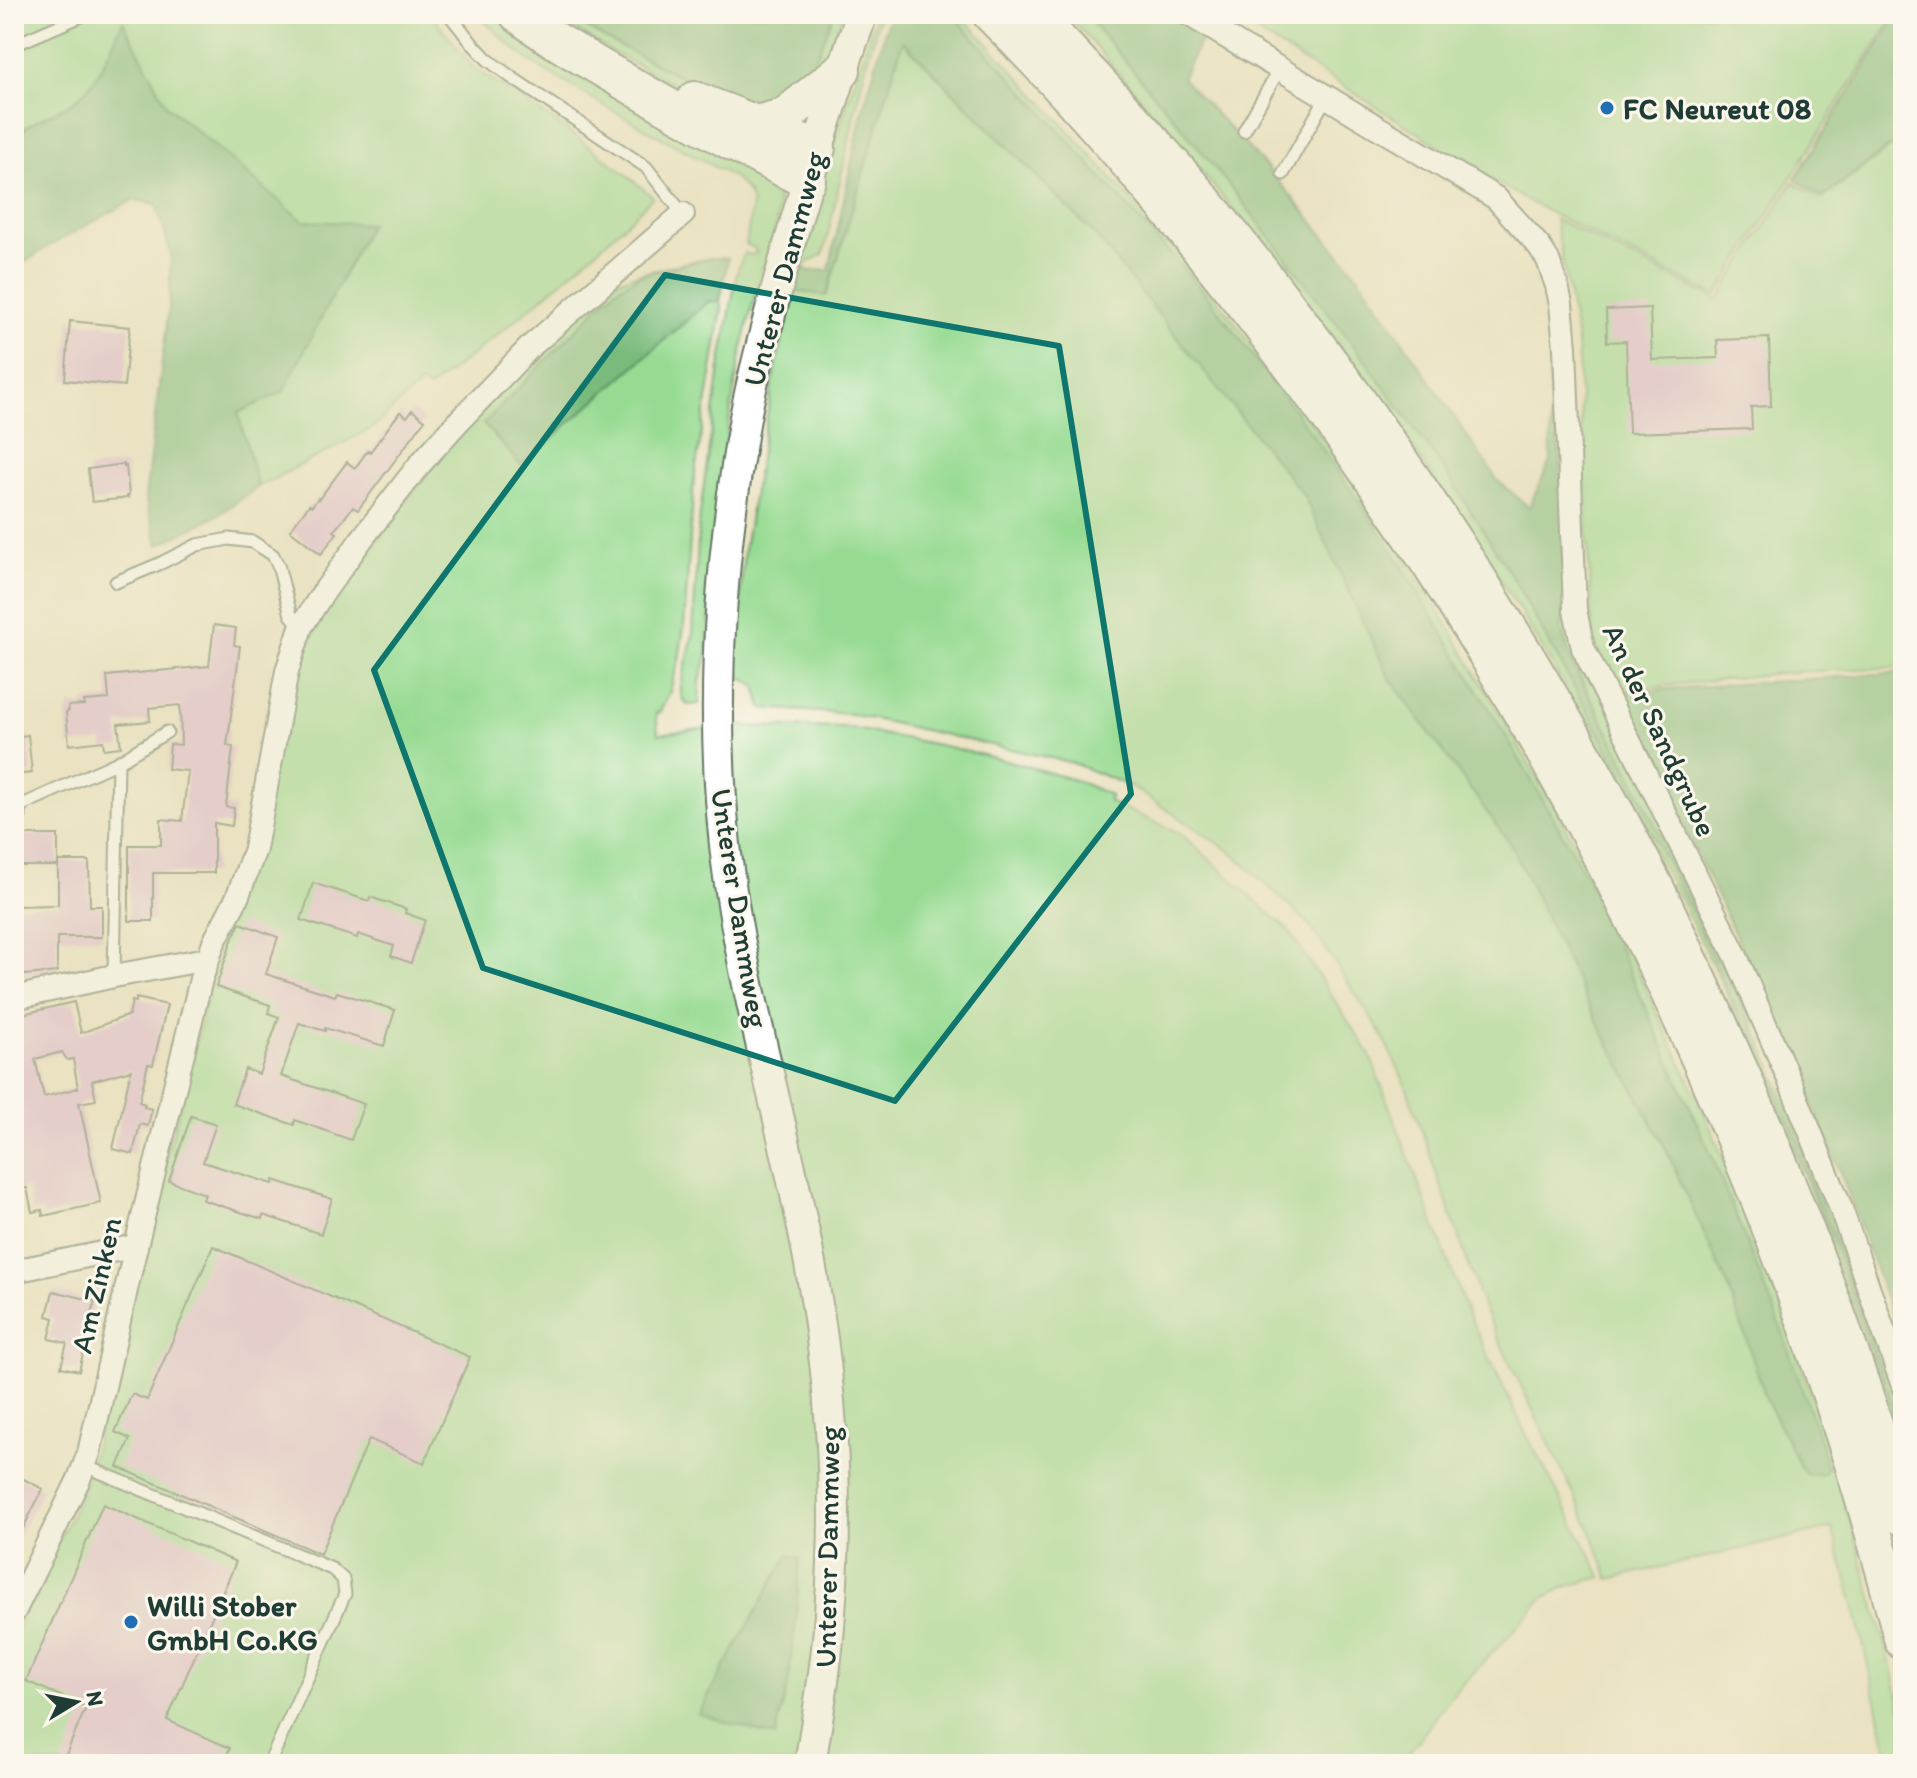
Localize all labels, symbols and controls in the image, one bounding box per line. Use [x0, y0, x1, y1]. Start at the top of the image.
place label: FC Neureut 08 [1623, 90, 1812, 127]
marker: FC Neureut 08 [1598, 99, 1616, 117]
street label: Unterer Dammweg [735, 147, 833, 391]
street label: An der Sandgrube [1595, 618, 1725, 842]
street label: Unterer Dammweg [703, 786, 777, 1031]
street label: Am Zinken [62, 1213, 130, 1357]
street label: Unterer Dammweg [806, 1425, 848, 1668]
place label: Willi Stober GmbH Co.KG [147, 1587, 318, 1658]
marker: Willi Stober GmbH Co.KG [122, 1613, 140, 1631]
north arrow [36, 1662, 116, 1742]
text: N [81, 1689, 110, 1708]

